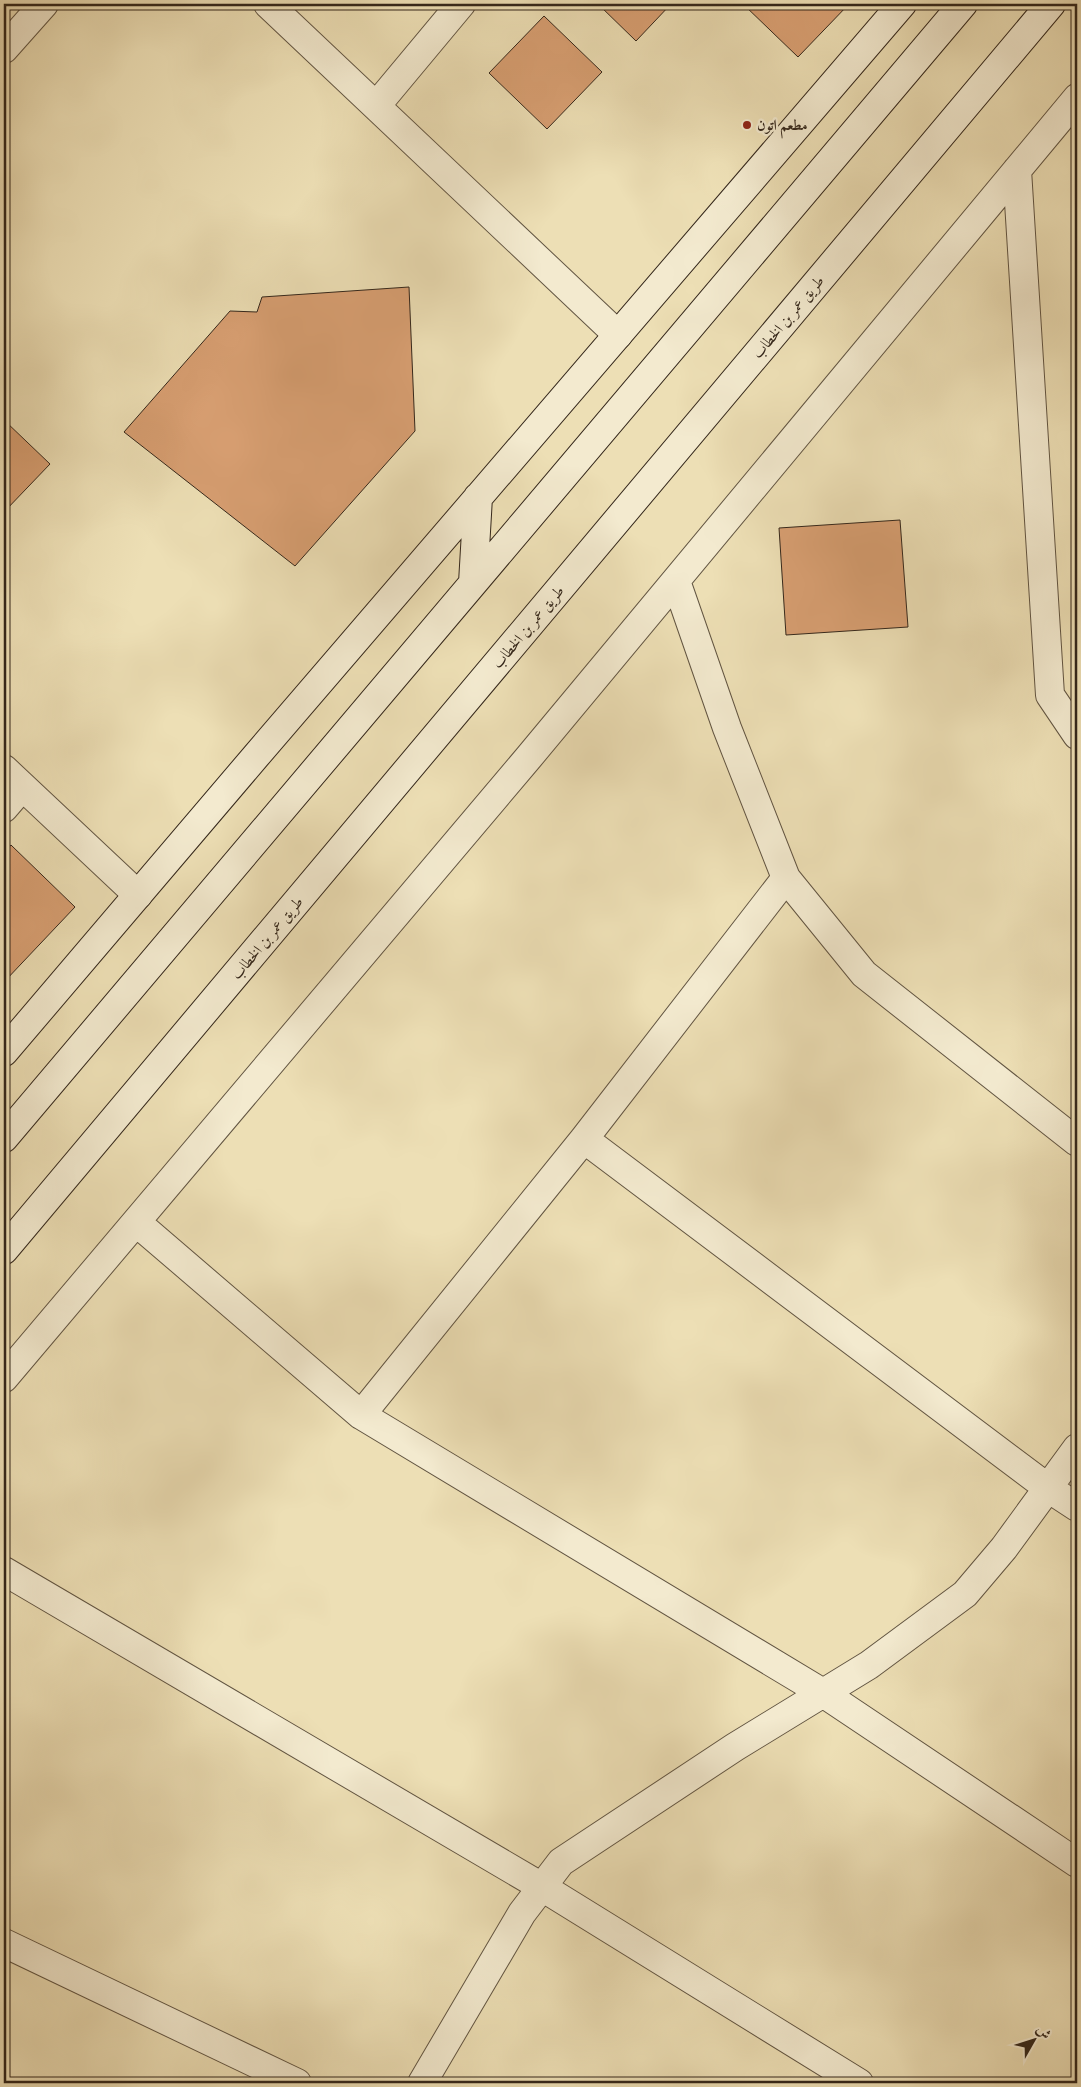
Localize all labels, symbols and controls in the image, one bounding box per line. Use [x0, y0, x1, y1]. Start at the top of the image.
place label: مطعم اتون [757, 116, 808, 139]
marker: مطعم اتون [741, 119, 753, 131]
street label: طريق عمر بن الخطاب [748, 272, 829, 363]
street label: طريق عمر بن الخطاب [488, 582, 569, 673]
street label: طريق عمر بن الخطاب [227, 893, 308, 984]
north arrow [1008, 2014, 1058, 2064]
text: ش [1033, 2021, 1055, 2043]

